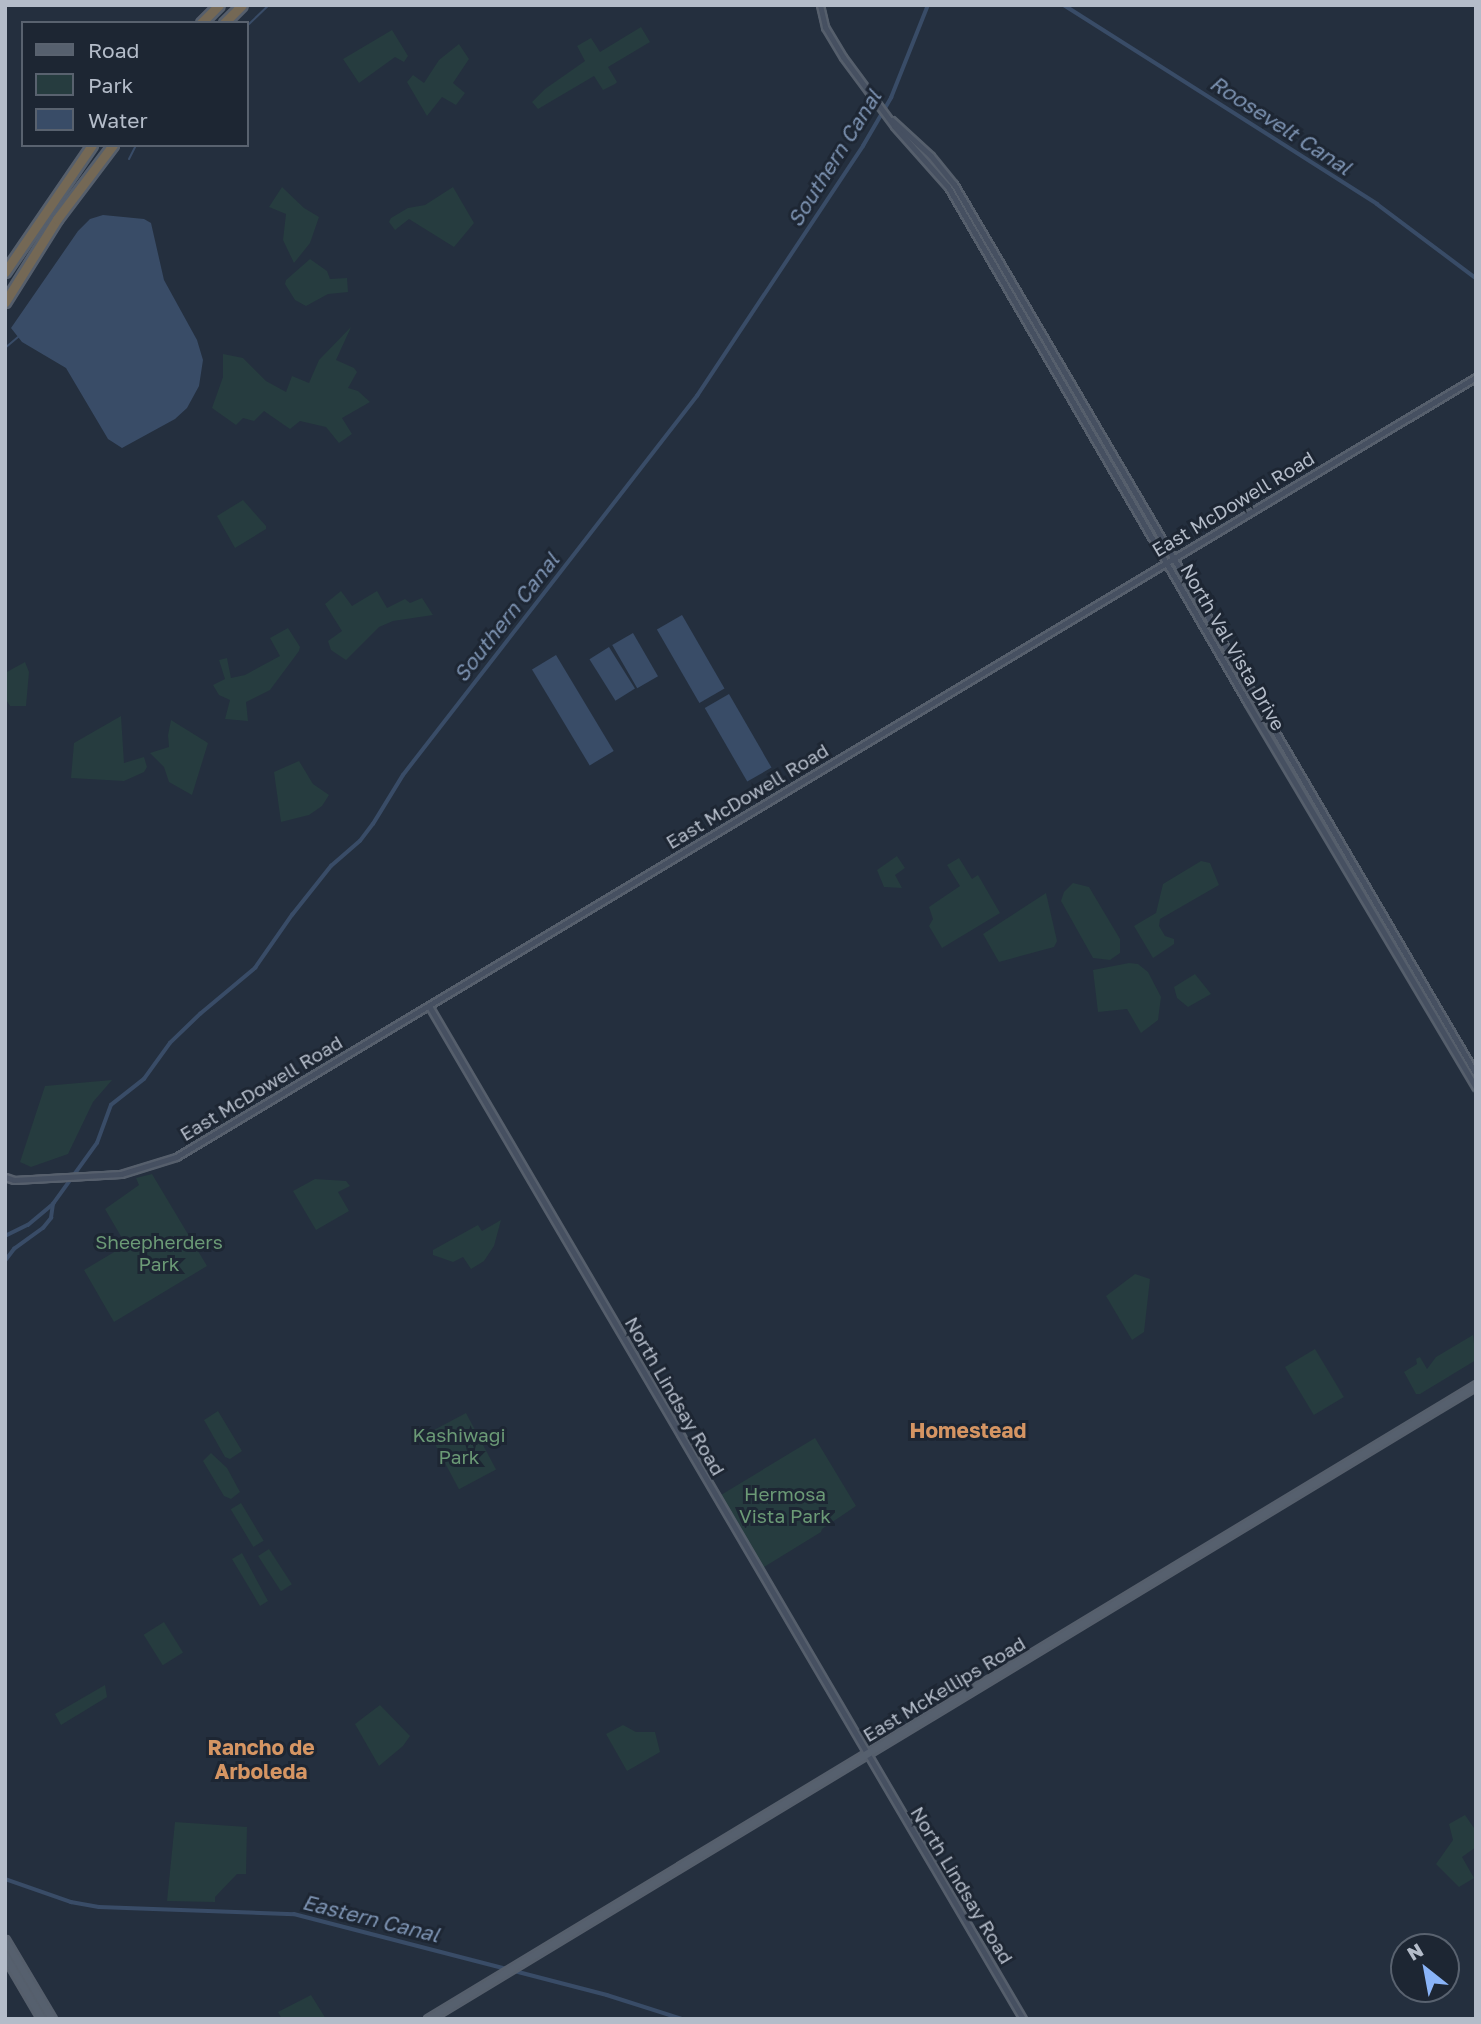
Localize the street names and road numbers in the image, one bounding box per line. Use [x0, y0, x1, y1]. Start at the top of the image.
street label: East McDowell Road [1148, 446, 1318, 562]
street label: North Val Vista Drive [1176, 560, 1290, 734]
street label: East McDowell Road [662, 738, 832, 854]
street label: East McDowell Road [176, 1030, 346, 1146]
street label: North Lindsay Road [620, 1313, 730, 1479]
street label: East McKellips Road [859, 1632, 1029, 1746]
street label: North Lindsay Road [906, 1802, 1018, 1968]

